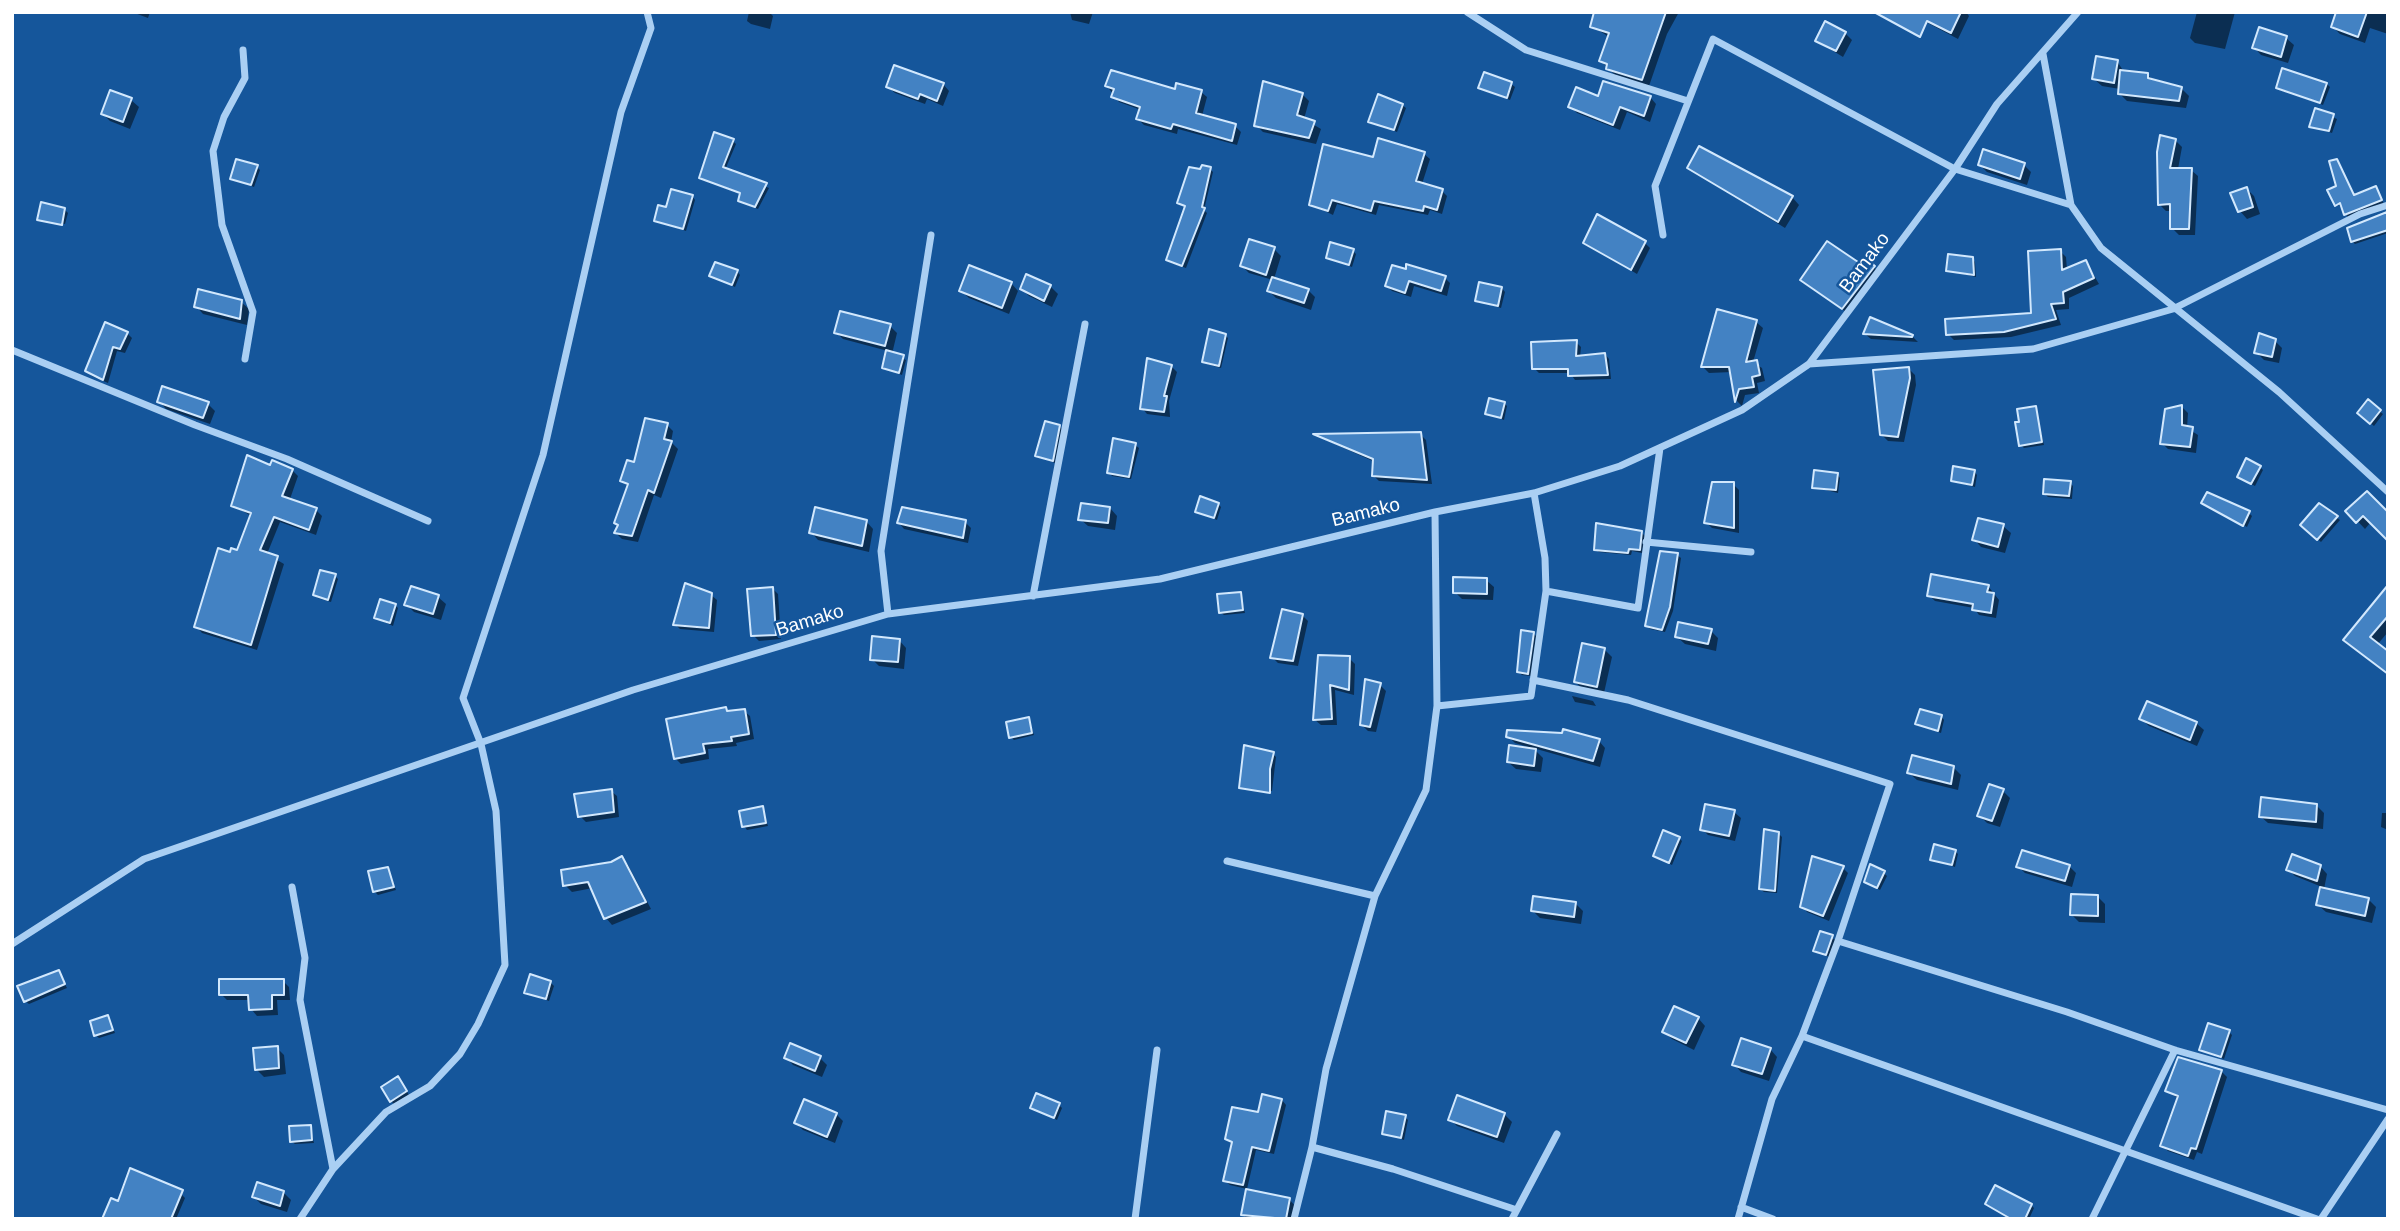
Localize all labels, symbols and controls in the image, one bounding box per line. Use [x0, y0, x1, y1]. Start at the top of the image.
street label: Bamako [1835, 228, 1895, 298]
street label: Bamako [1329, 494, 1403, 532]
street label: Bamako [773, 600, 847, 642]

